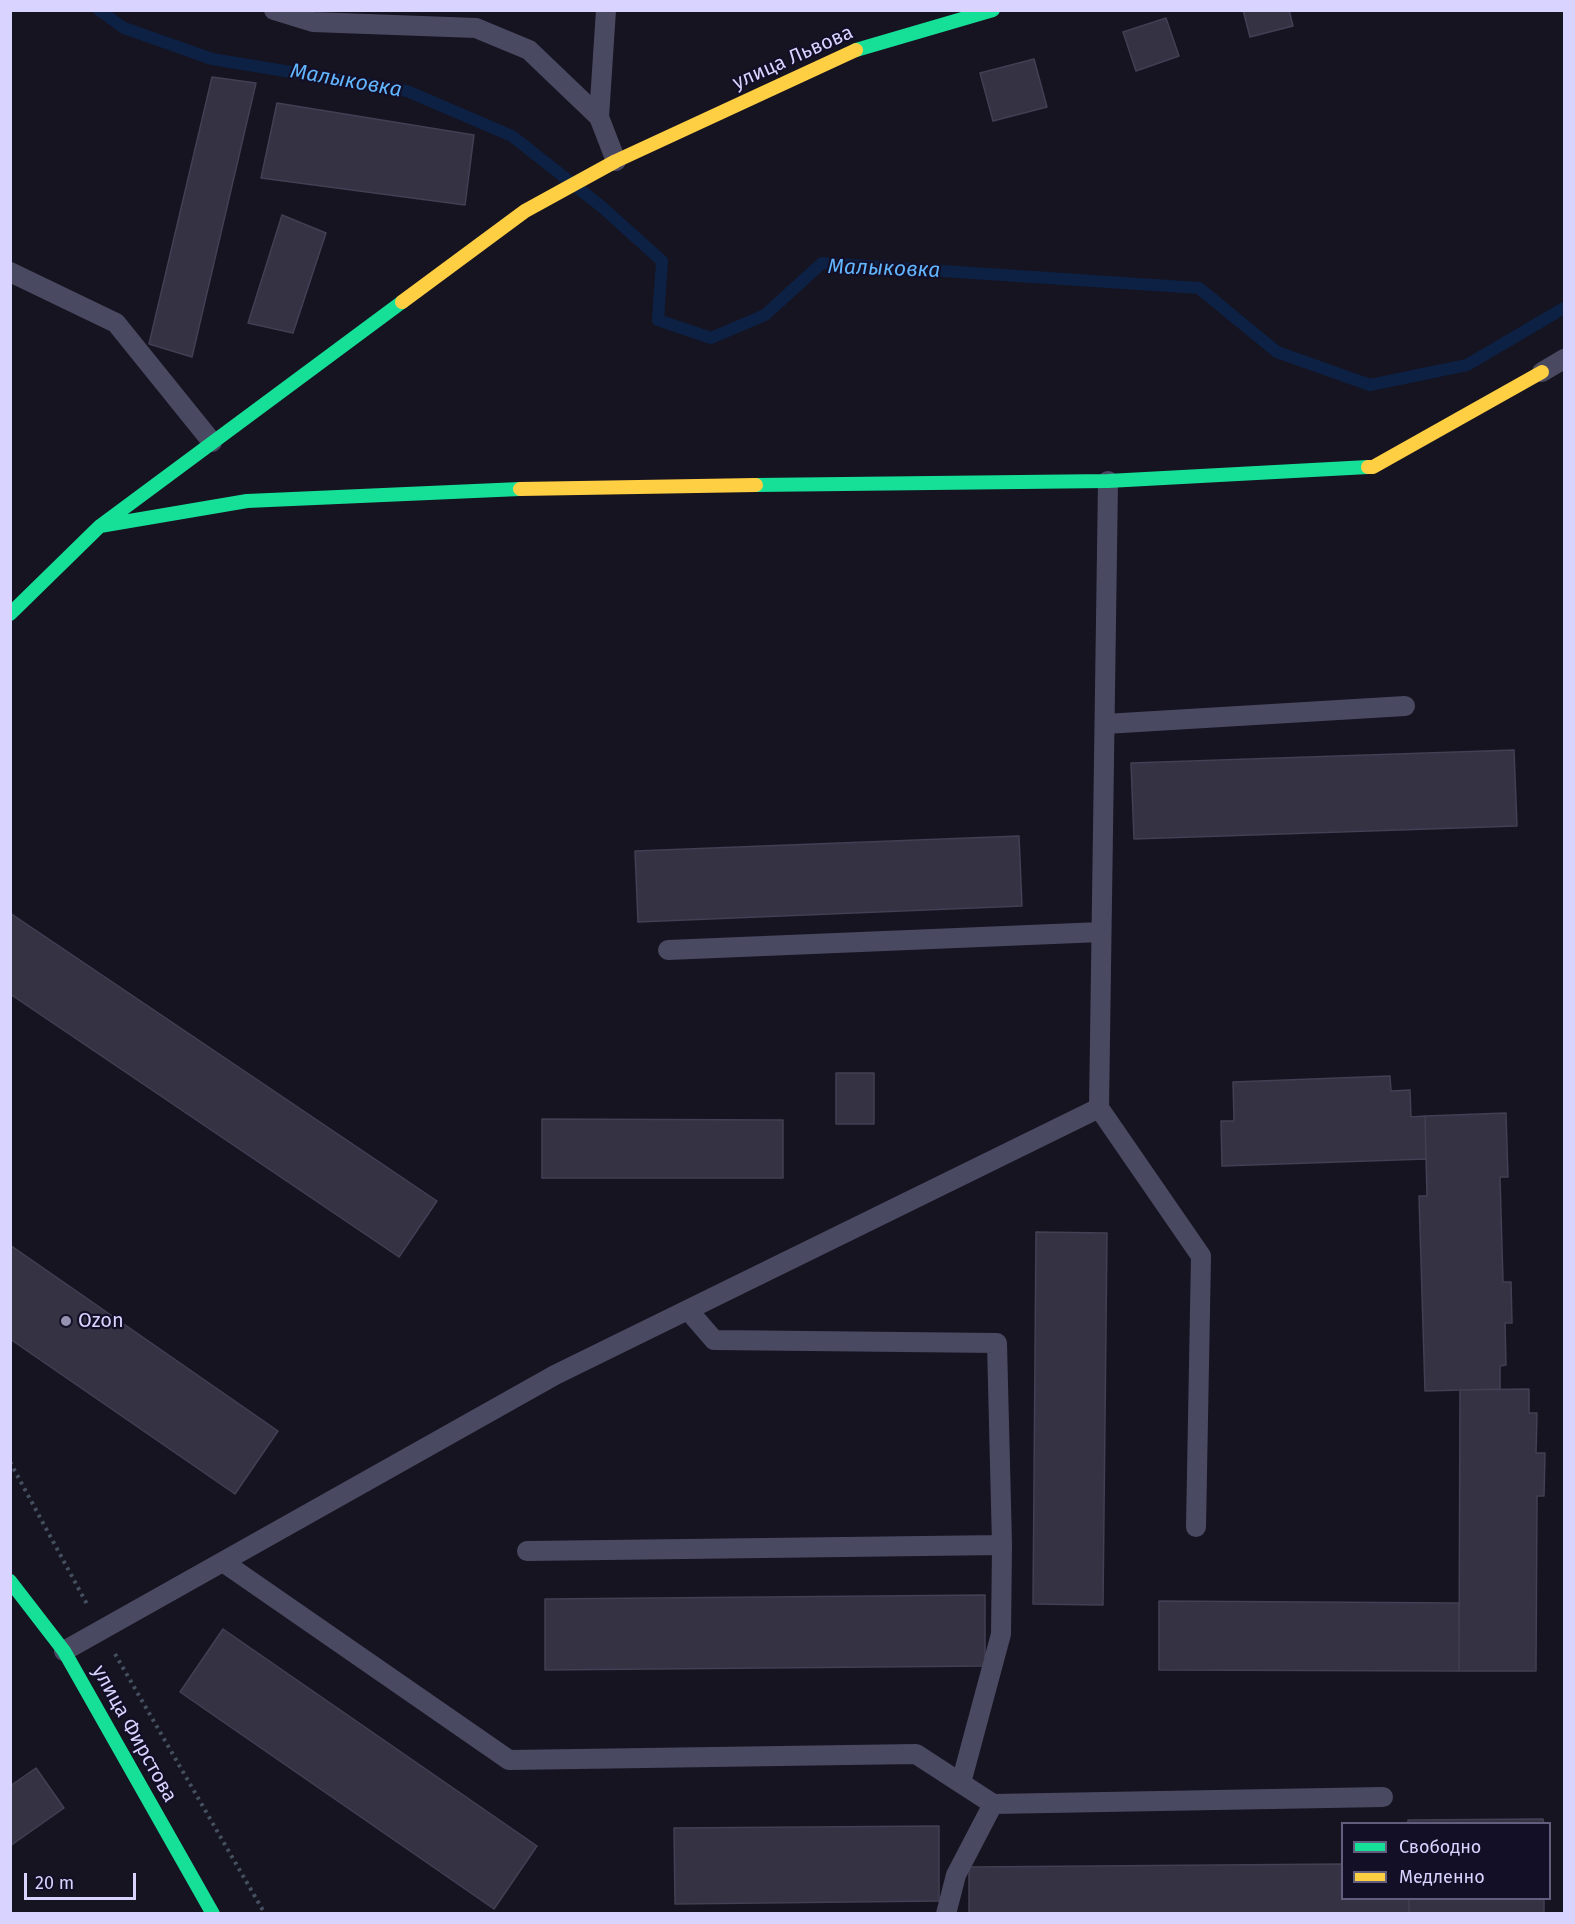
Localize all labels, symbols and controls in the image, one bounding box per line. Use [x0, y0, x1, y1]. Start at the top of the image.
street label: улица Львова [729, 21, 857, 95]
water label: Малыковка [288, 59, 404, 103]
water label: Малыковка [827, 254, 941, 284]
place label: Ozon [78, 1309, 124, 1333]
marker: Ozon [59, 1314, 73, 1328]
street label: улица Фирстова [86, 1661, 182, 1807]
legend [1341, 1822, 1551, 1900]
text: Свободно [1399, 1836, 1481, 1858]
scale bar [27, 1861, 140, 1899]
text: Медленно [1399, 1866, 1485, 1888]
text: 20 m [35, 1872, 74, 1894]

